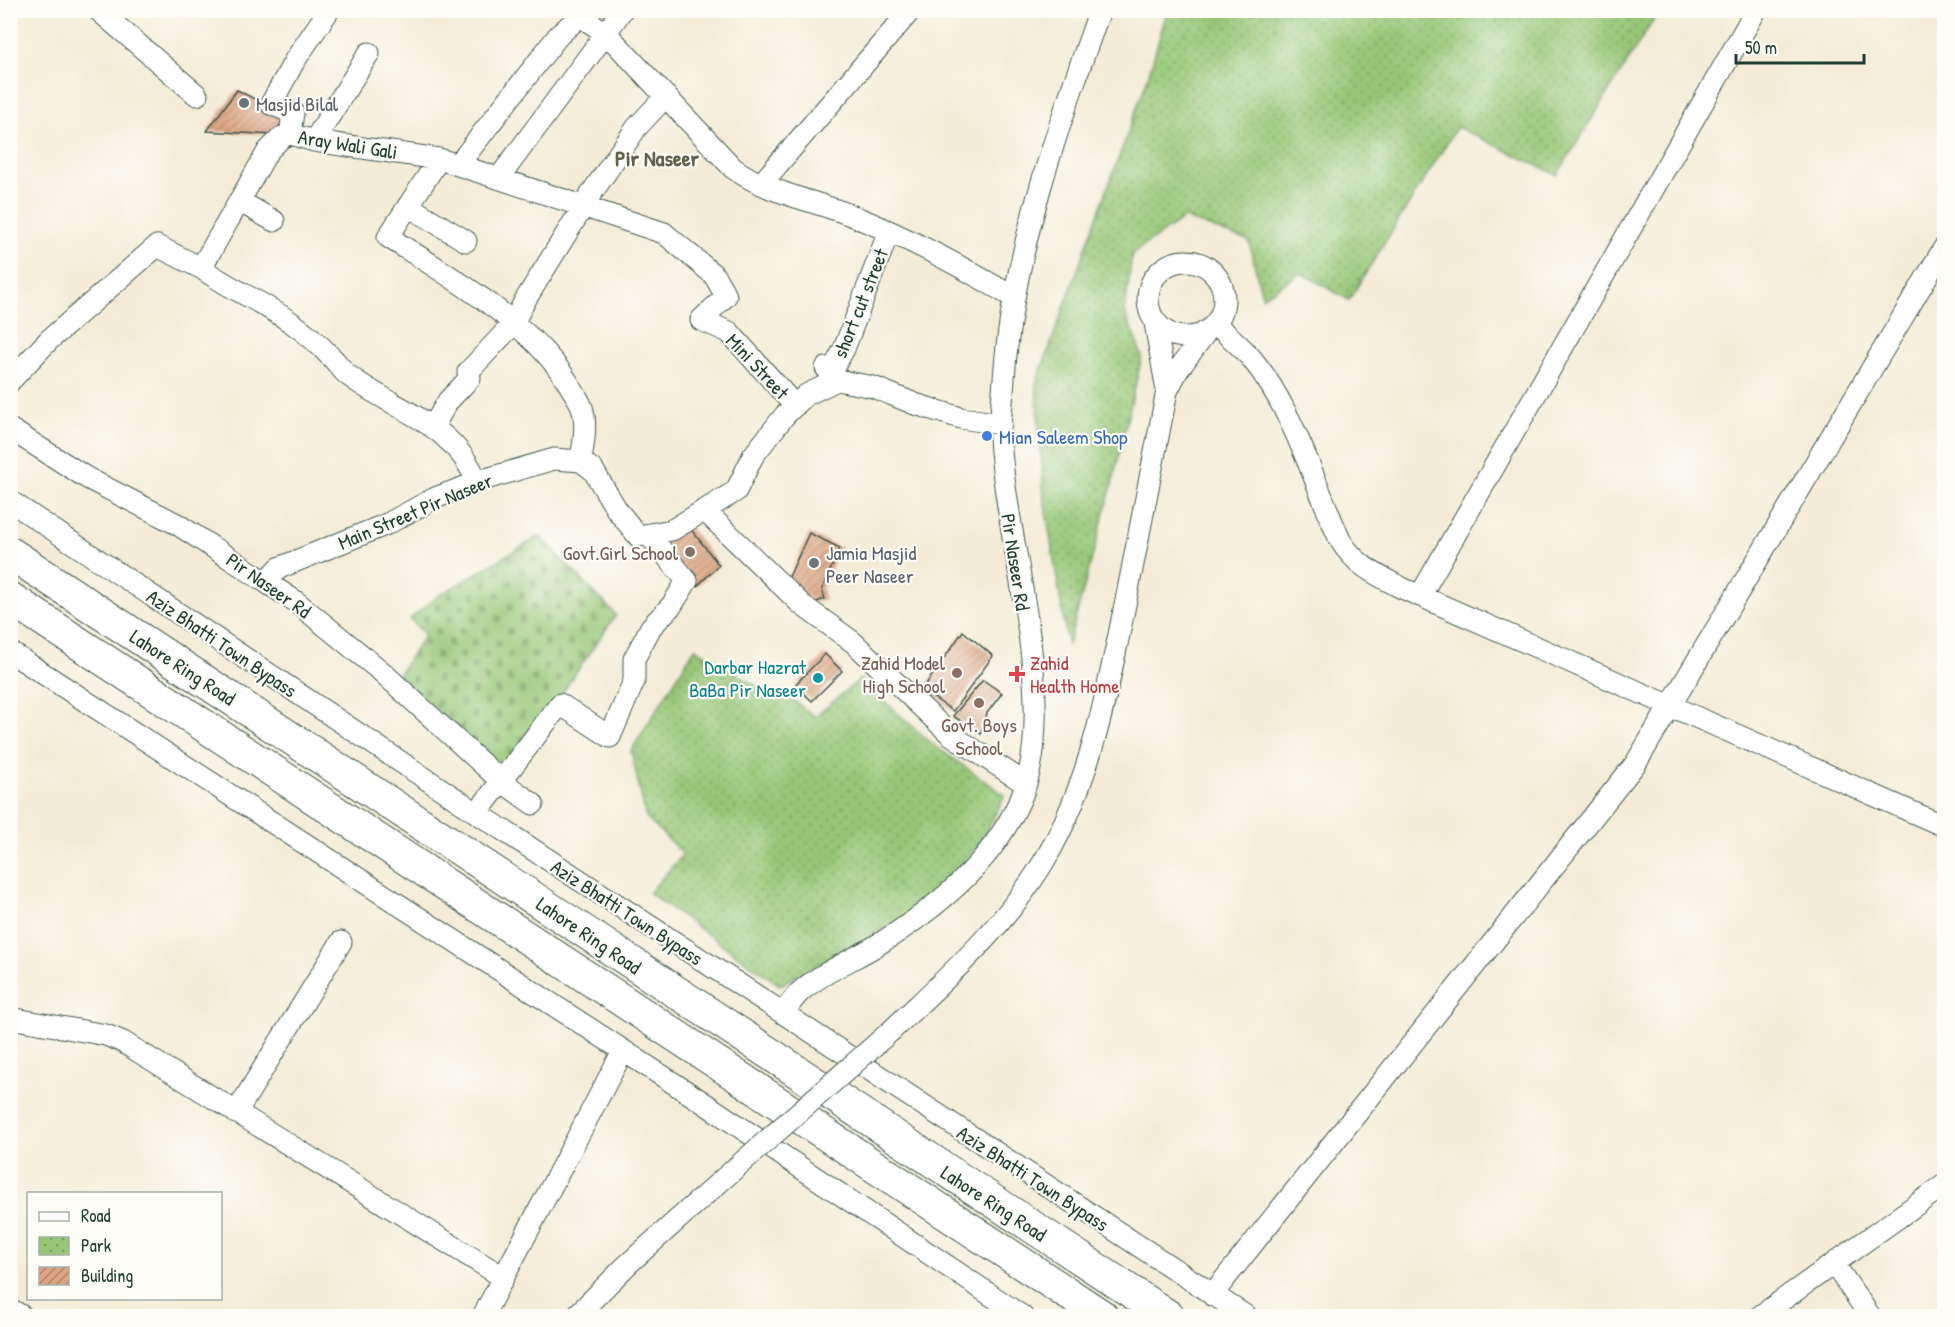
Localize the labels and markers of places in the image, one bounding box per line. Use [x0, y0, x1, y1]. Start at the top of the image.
place label: Masjid Bilal [256, 90, 339, 117]
marker: Masjid Bilal [237, 96, 251, 110]
place label: Mian Saleem Shop [999, 423, 1128, 450]
marker: Mian Saleem Shop [980, 429, 994, 443]
place label: Govt.Girl School [563, 539, 679, 566]
place label: Jamia Masjid Peer Naseer [826, 539, 916, 589]
marker: Govt.Girl School [683, 545, 697, 559]
marker: Jamia Masjid Peer Naseer [807, 556, 821, 570]
place label: Zahid Model High School [861, 649, 946, 699]
place label: Zahid Health Home [1030, 649, 1119, 699]
place label: Darbar Hazrat BaBa Pir Naseer [689, 653, 807, 703]
marker: Zahid Health Home [1008, 665, 1026, 683]
marker: Zahid Model High School [950, 666, 964, 680]
marker: Darbar Hazrat BaBa Pir Naseer [811, 671, 825, 685]
marker: Govt. Boys School [972, 696, 986, 710]
place label: Govt. Boys School [941, 711, 1017, 761]

